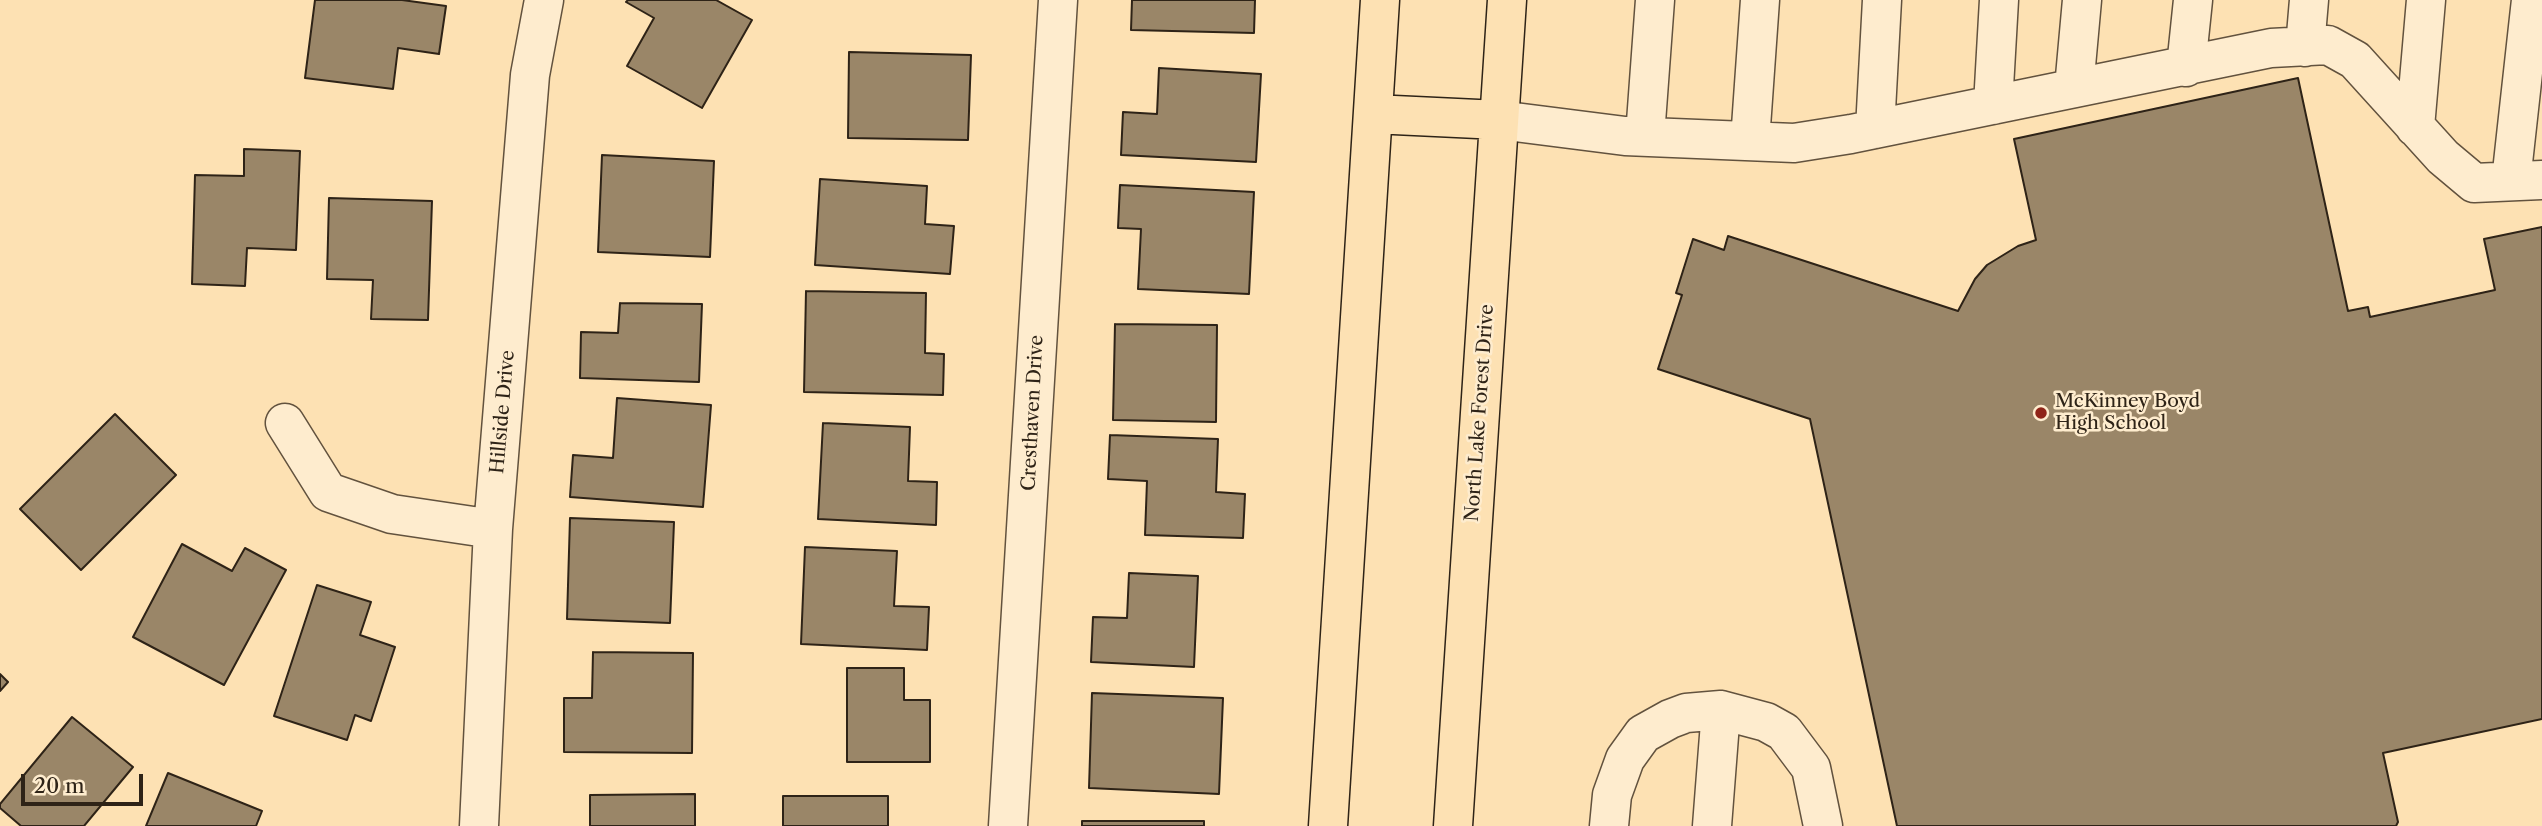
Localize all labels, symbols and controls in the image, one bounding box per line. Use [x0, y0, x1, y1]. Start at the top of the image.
street label: North Lake Forest Drive [1461, 304, 1499, 522]
street label: Cresthaven Drive [1018, 334, 1048, 492]
street label: Hillside Drive [486, 349, 520, 475]
place label: McKinney Boyd High School [2055, 391, 2200, 435]
marker: McKinney Boyd High School [2033, 405, 2049, 421]
scale bar [24, 760, 147, 804]
text: 20 m [34, 773, 85, 798]

